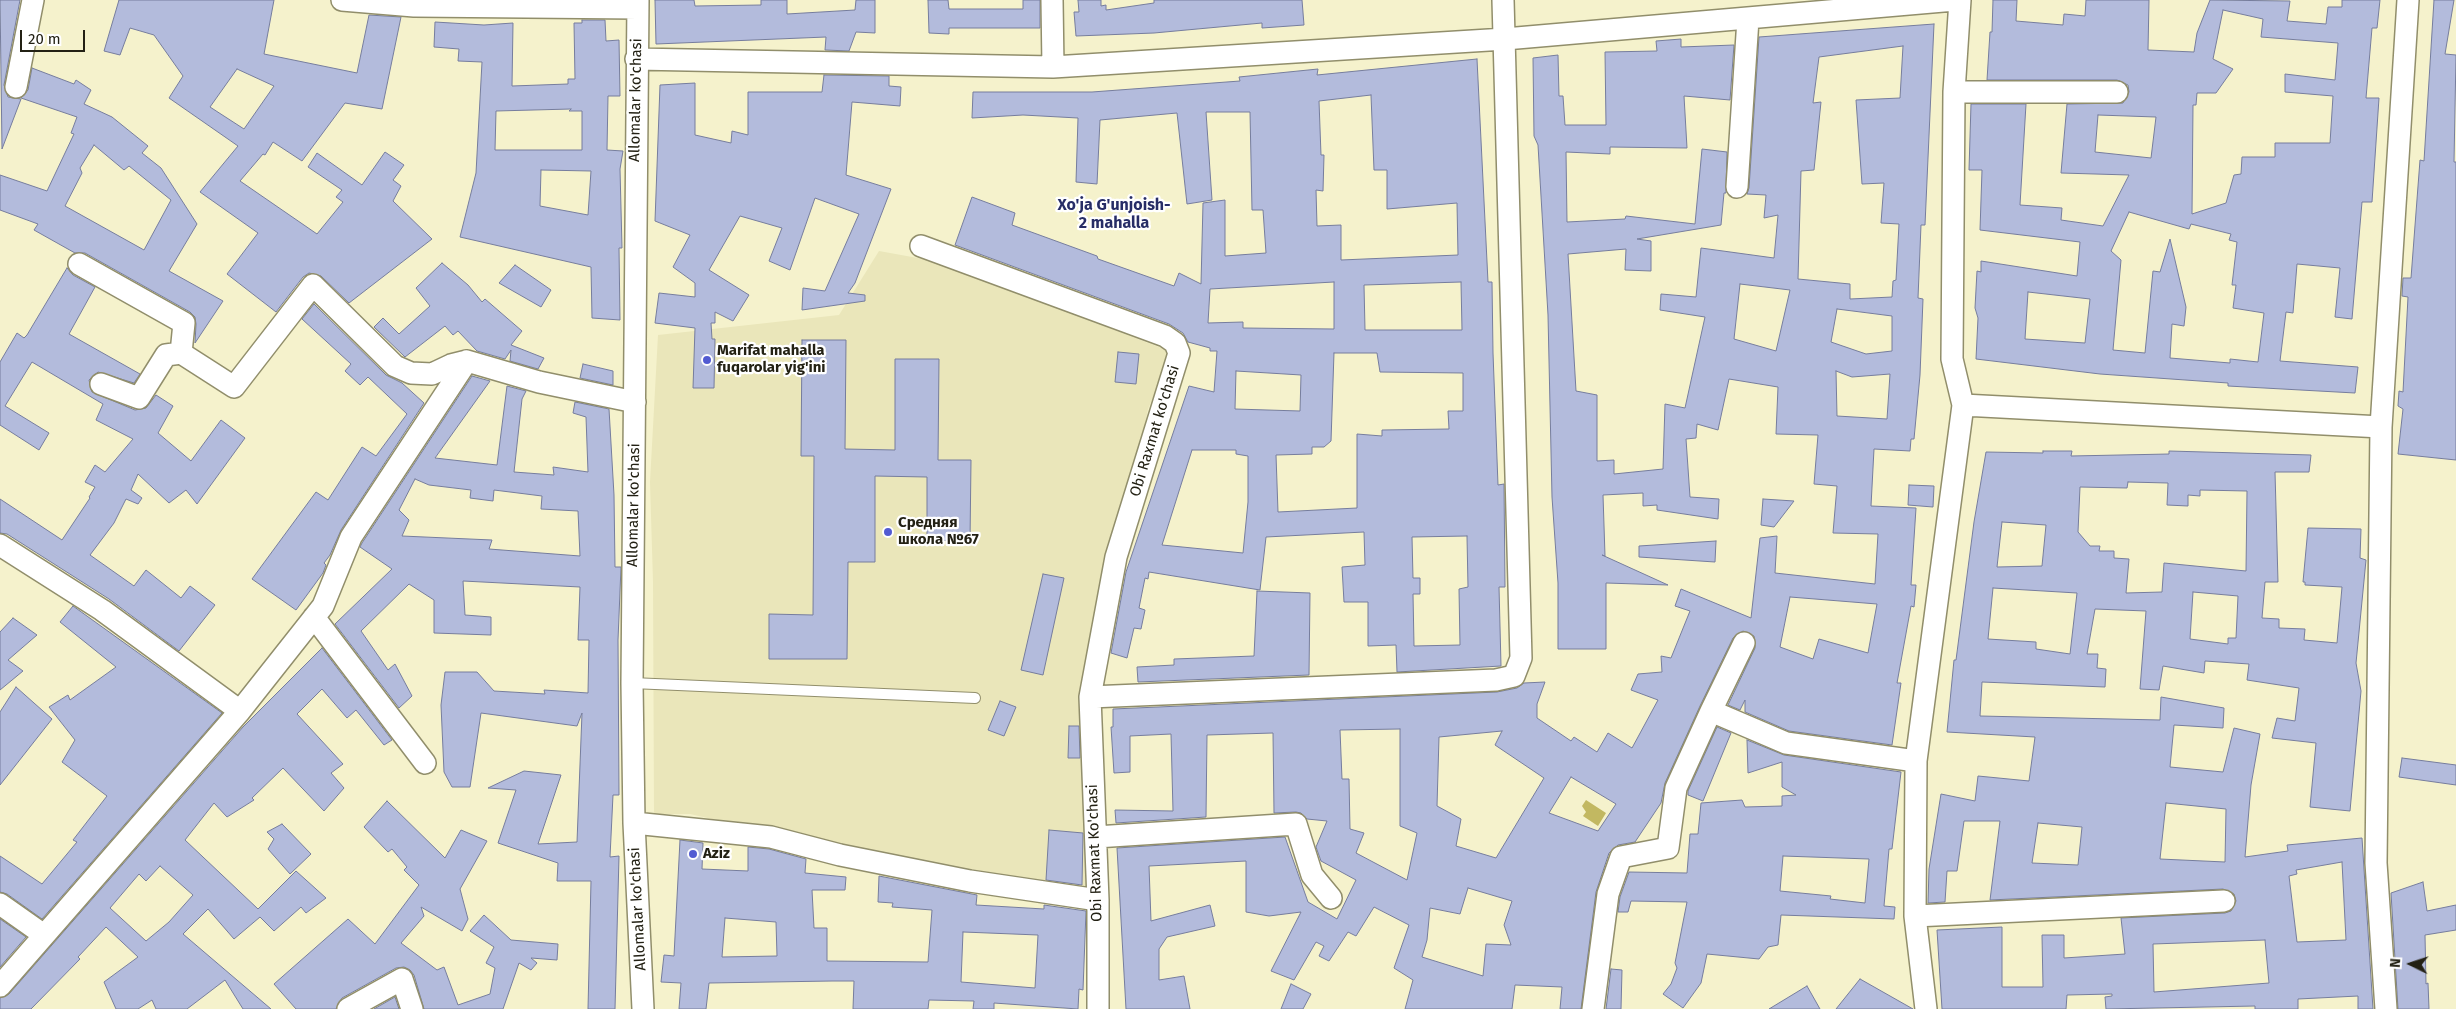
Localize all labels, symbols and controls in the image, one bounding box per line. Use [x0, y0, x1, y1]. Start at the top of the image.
scale bar [22, 20, 88, 52]
text: 20 m [28, 30, 61, 48]
street label: Allomalar ko'chasi [626, 38, 646, 162]
district label: Xo'ja G'unjoish- 2 mahalla [1057, 196, 1171, 234]
place label: Marifat mahalla fuqarolar yig'ini [717, 342, 826, 377]
marker: Marifat mahalla fuqarolar yig'ini [701, 354, 713, 366]
street label: Obi Raxmat ko'chasi [1126, 363, 1184, 499]
street label: Allomalar ko'chasi [624, 443, 644, 567]
place label: Средняя школа №67 [898, 514, 979, 549]
marker: Средняя школа №67 [882, 526, 894, 538]
street label: Obi Raxmat Ko'chasi [1084, 784, 1106, 922]
place label: Aziz [703, 845, 730, 863]
street label: Allomalar ko'chasi [626, 847, 650, 971]
marker: Aziz [687, 848, 699, 860]
north arrow [2386, 939, 2436, 989]
text: N [2387, 958, 2404, 968]

